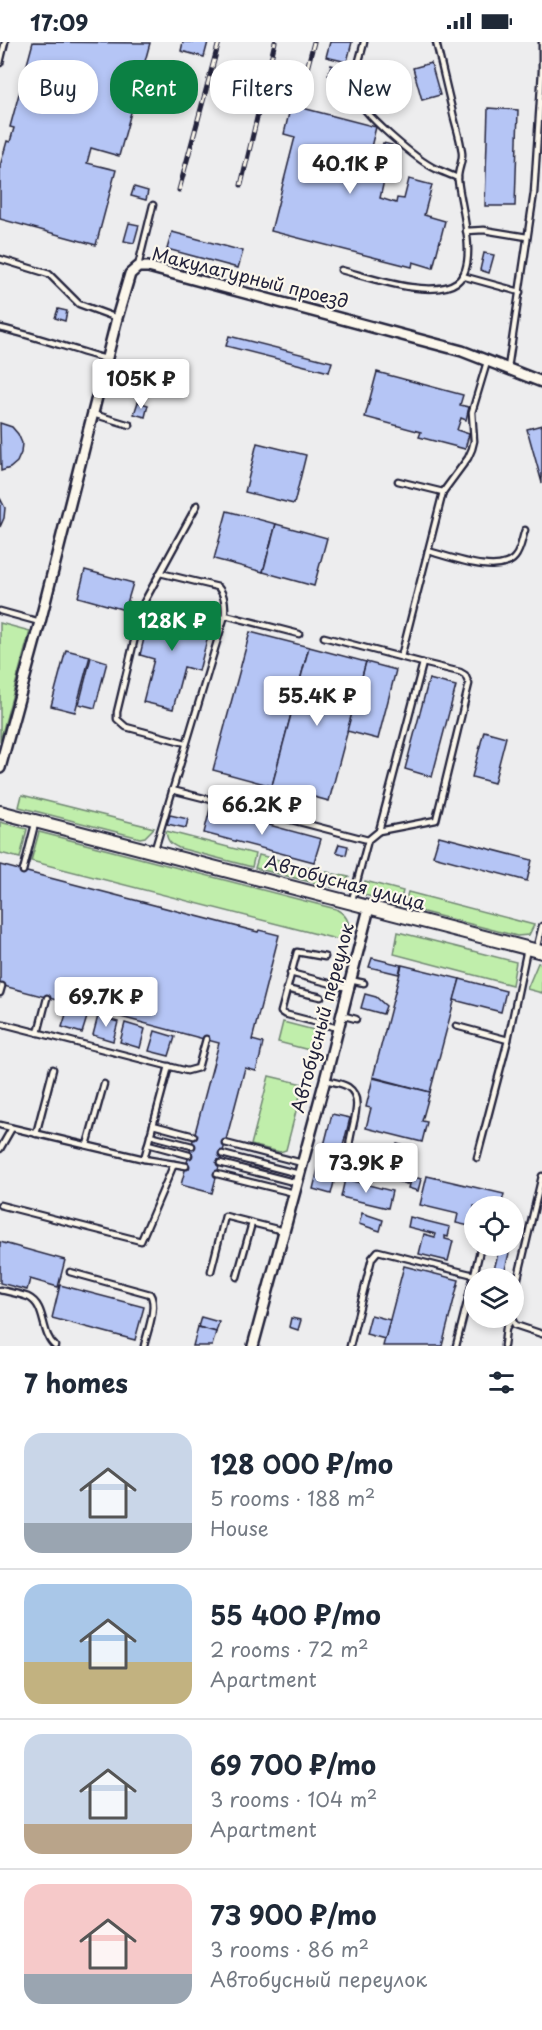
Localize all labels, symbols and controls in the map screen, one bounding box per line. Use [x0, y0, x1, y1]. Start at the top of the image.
text: 17:09 [30, 5, 88, 38]
chip: Buy [18, 60, 98, 114]
chip: Rent [110, 60, 198, 114]
chip: Filters [210, 60, 314, 114]
chip: New [326, 60, 412, 114]
pin: 40.1K ₽ [295, 144, 405, 195]
text: 40.1K ₽ [312, 148, 388, 178]
street label: Макулатурный проезд [149, 239, 351, 314]
pin: 105K ₽ [92, 359, 190, 410]
text: 105K ₽ [106, 363, 176, 393]
pin: 128K ₽ [123, 601, 221, 652]
text: 128K ₽ [138, 605, 206, 635]
pin: 55.4K ₽ [262, 676, 372, 727]
text: 55.4K ₽ [278, 680, 356, 710]
pin: 66.2K ₽ [207, 785, 317, 836]
text: 66.2K ₽ [222, 789, 302, 819]
street label: Автобусная улица [262, 847, 429, 916]
street label: Автобусный переулок [283, 919, 360, 1116]
pin: 69.7K ₽ [51, 977, 161, 1028]
text: 69.7K ₽ [69, 981, 143, 1011]
pin: 73.9K ₽ [311, 1143, 421, 1194]
text: 73.9K ₽ [329, 1147, 403, 1177]
map controls [464, 1196, 524, 1328]
button: locate [464, 1196, 524, 1256]
button: layers [464, 1268, 524, 1328]
text: 7 homes [24, 1363, 128, 1402]
icon: filters [485, 1366, 518, 1399]
text: 128 000 ₽/mo [210, 1444, 393, 1483]
icon: home [72, 1457, 144, 1529]
text: 5 rooms · 188 m² [210, 1483, 375, 1513]
text: House [210, 1513, 269, 1543]
text: 55 400 ₽/mo [210, 1595, 381, 1634]
icon: home [72, 1608, 144, 1680]
text: 2 rooms · 72 m² [210, 1634, 369, 1664]
text: Apartment [210, 1664, 317, 1694]
text: 69 700 ₽/mo [210, 1745, 376, 1784]
icon: home [72, 1758, 144, 1830]
text: 3 rooms · 104 m² [210, 1784, 377, 1814]
text: Apartment [210, 1814, 317, 1844]
text: 73 900 ₽/mo [210, 1895, 376, 1934]
icon: home [72, 1908, 144, 1980]
text: 3 rooms · 86 m² [210, 1934, 369, 1964]
text: Автобусный переулок [210, 1964, 427, 1994]

